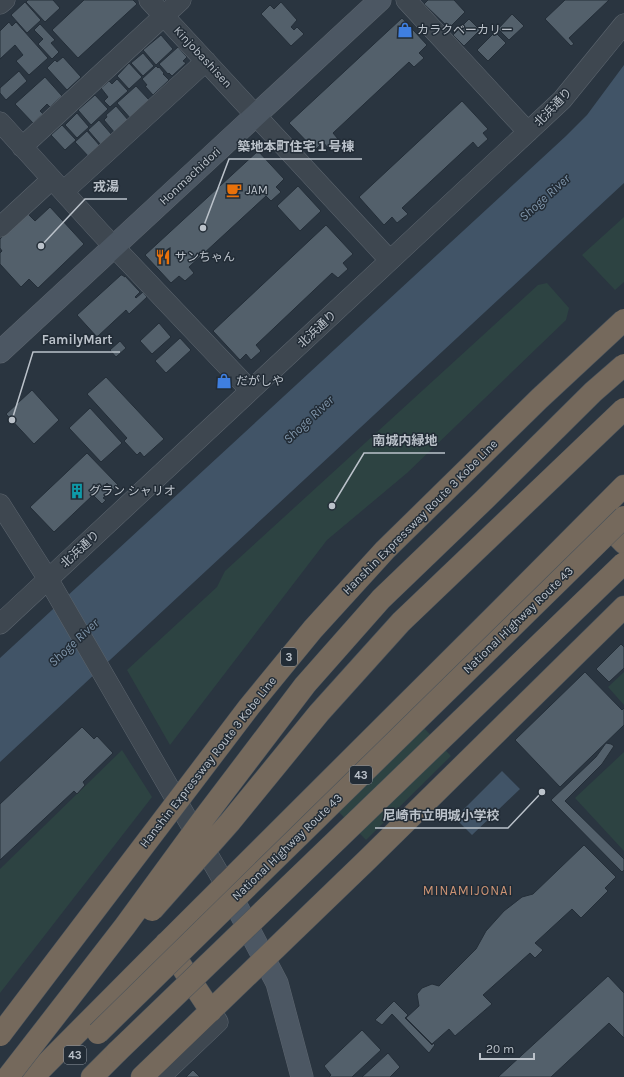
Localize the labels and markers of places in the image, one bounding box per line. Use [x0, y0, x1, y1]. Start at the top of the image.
shop icon: カラクベーカリー [396, 21, 414, 39]
place label: カラクベーカリー [417, 23, 513, 37]
callout: 築地本町住宅１号棟 [229, 134, 362, 159]
callout: 戎湯 [85, 174, 127, 199]
cafe icon: JAM [225, 181, 243, 199]
place label: JAM [246, 183, 268, 197]
restaurant icon: サンちゃん [154, 248, 172, 266]
place label: サンちゃん [175, 250, 235, 264]
callout: FamilyMart [33, 327, 120, 352]
shop icon: だがしや [215, 372, 233, 390]
place label: だがしや [236, 374, 284, 388]
callout: 南城内緑地 [364, 428, 445, 453]
building icon: グラン シャリオ [68, 482, 86, 500]
place label: グラン シャリオ [89, 484, 176, 498]
callout: 尼崎市立明城小学校 [375, 803, 508, 828]

